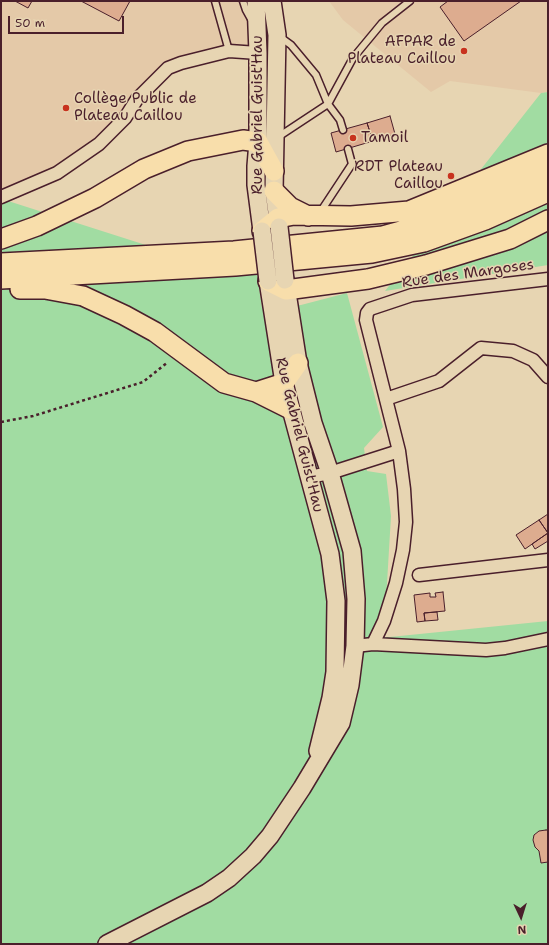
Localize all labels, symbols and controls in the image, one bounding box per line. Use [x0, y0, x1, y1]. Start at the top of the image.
scale bar [10, 8, 126, 34]
text: 50 m [15, 15, 45, 31]
place label: AFPAR de Plateau Caillou [347, 33, 456, 68]
street label: Rue Gabriel Guist'Hau [249, 35, 267, 195]
marker: AFPAR de Plateau Caillou [459, 46, 469, 56]
place label: Collège Public de Plateau Caillou [74, 90, 197, 125]
marker: Collège Public de Plateau Caillou [61, 103, 71, 113]
place label: Tamoil [361, 129, 408, 147]
marker: Tamoil [348, 133, 358, 143]
place label: RDT Plateau Caillou [354, 158, 443, 193]
marker: RDT Plateau Caillou [446, 171, 456, 181]
street label: Rue des Margoses [401, 256, 535, 292]
street label: Rue Gabriel Guist'Hau [271, 356, 327, 514]
north arrow [501, 897, 541, 937]
text: N [517, 922, 527, 937]

